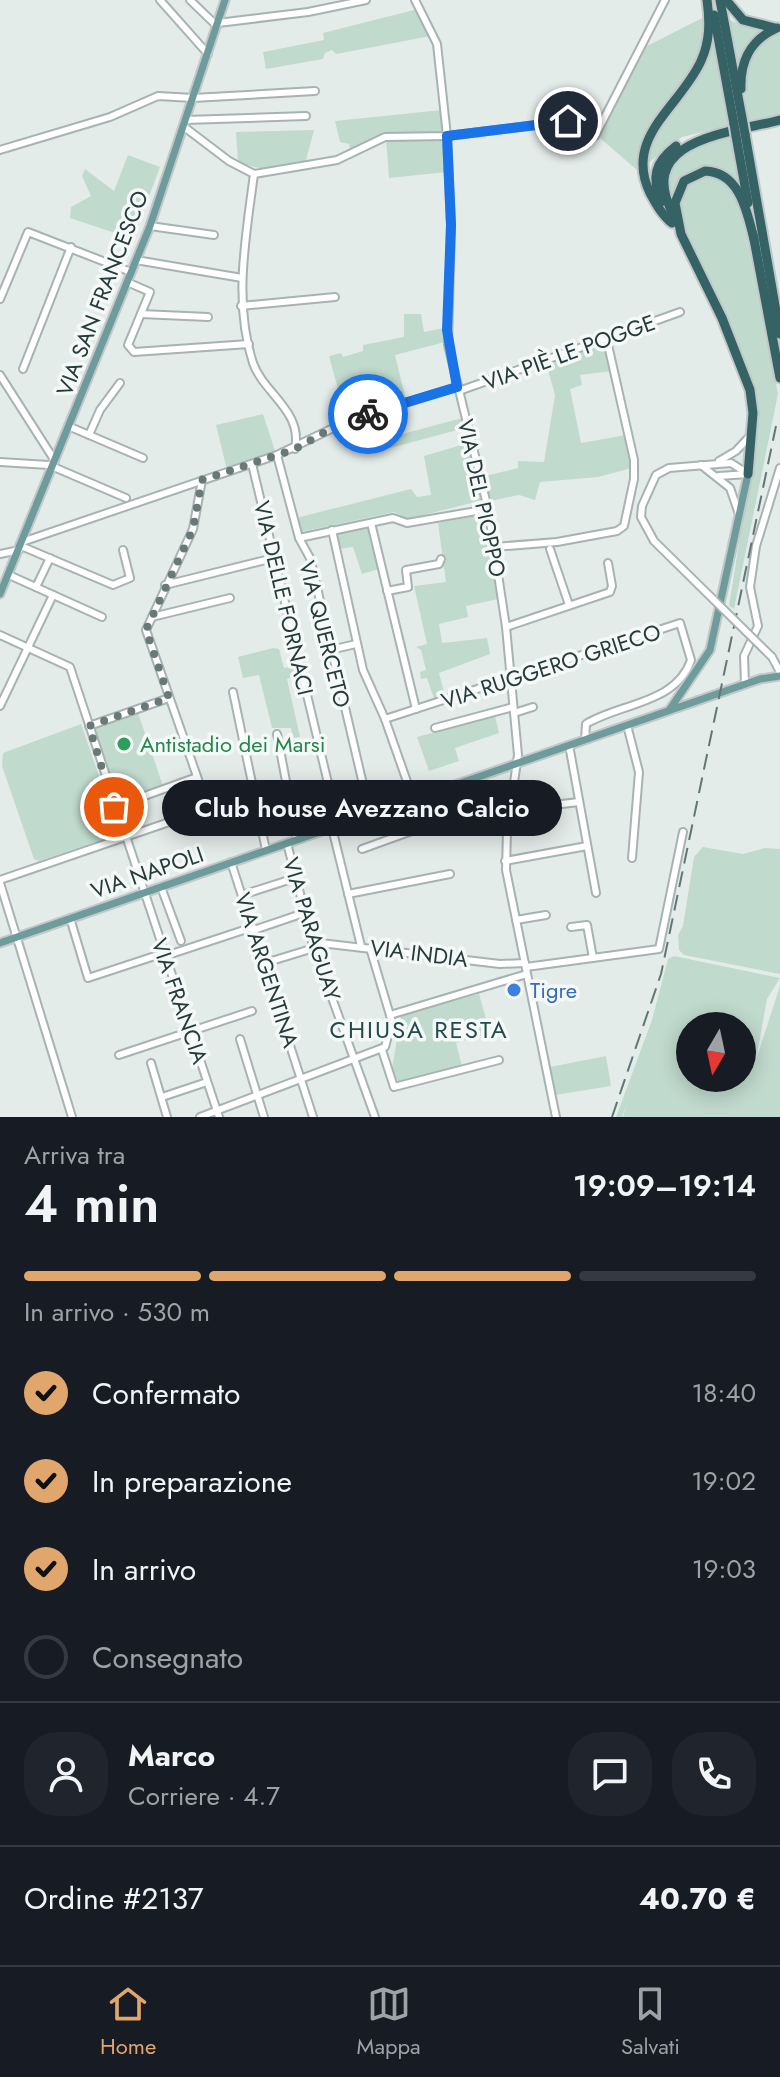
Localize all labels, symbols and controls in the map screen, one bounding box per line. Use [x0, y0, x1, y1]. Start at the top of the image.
pin [534, 87, 602, 155]
icon: home [546, 99, 590, 143]
street label: VIA SAN FRANCESCO [48, 186, 156, 400]
street label: VIA PIÈ LE POGGE [478, 306, 660, 398]
courier [328, 374, 408, 454]
icon: bike [346, 392, 390, 436]
street label: VIA DEL PIOPPO [450, 416, 514, 580]
street label: VIA DELLE FORNACI [246, 498, 322, 698]
street label: VIA QUERCETO [291, 557, 359, 711]
street label: VIA RUGGERO GRIECO [437, 615, 665, 717]
place label: Antistadio dei Marsi [140, 728, 325, 760]
marker: Antistadio dei Marsi [115, 735, 133, 753]
pin [80, 773, 148, 841]
callout: Club house Avezzano Calcio [162, 779, 562, 835]
icon: bag [92, 785, 136, 829]
text: Club house Avezzano Calcio [194, 789, 530, 827]
street label: VIA NAPOLI [86, 838, 208, 906]
street label: VIA PARAGUAY [275, 853, 349, 1005]
street label: VIA ARGENTINA [227, 888, 307, 1052]
street label: VIA INDIA [368, 931, 470, 975]
street label: VIA FRANCIA [144, 934, 217, 1069]
place label: Tigre [530, 974, 577, 1006]
marker: Tigre [505, 981, 523, 999]
district label: CHIUSA RESTA [329, 1012, 509, 1047]
north arrow [676, 1012, 756, 1092]
map controls [676, 1012, 756, 1092]
text: Arriva tra [24, 1136, 125, 1174]
text: 19:09–19:14 [573, 1164, 756, 1207]
text: 4 min [24, 1166, 159, 1242]
text: In arrivo · 530 m [24, 1293, 210, 1331]
icon: check [24, 1371, 68, 1415]
text: Confermato [92, 1372, 240, 1415]
text: 18:40 [692, 1374, 756, 1412]
icon: check [24, 1459, 68, 1503]
text: In preparazione [92, 1460, 292, 1503]
text: 19:02 [691, 1462, 756, 1500]
icon: check [24, 1547, 68, 1591]
text: In arrivo [92, 1548, 196, 1591]
text: 19:03 [692, 1550, 756, 1588]
text: Consegnato [92, 1636, 243, 1679]
button: person [24, 1732, 108, 1816]
button: chat [568, 1732, 652, 1816]
button: phone [672, 1732, 756, 1816]
text: Marco [128, 1734, 215, 1777]
text: Corriere · 4.7 [128, 1777, 280, 1815]
text: Ordine #2137 [24, 1877, 204, 1920]
text: 40.70 € [639, 1877, 756, 1920]
tab: Home [100, 1982, 156, 2062]
tab: Mappa [357, 1982, 421, 2062]
tab: Salvati [621, 1982, 680, 2062]

